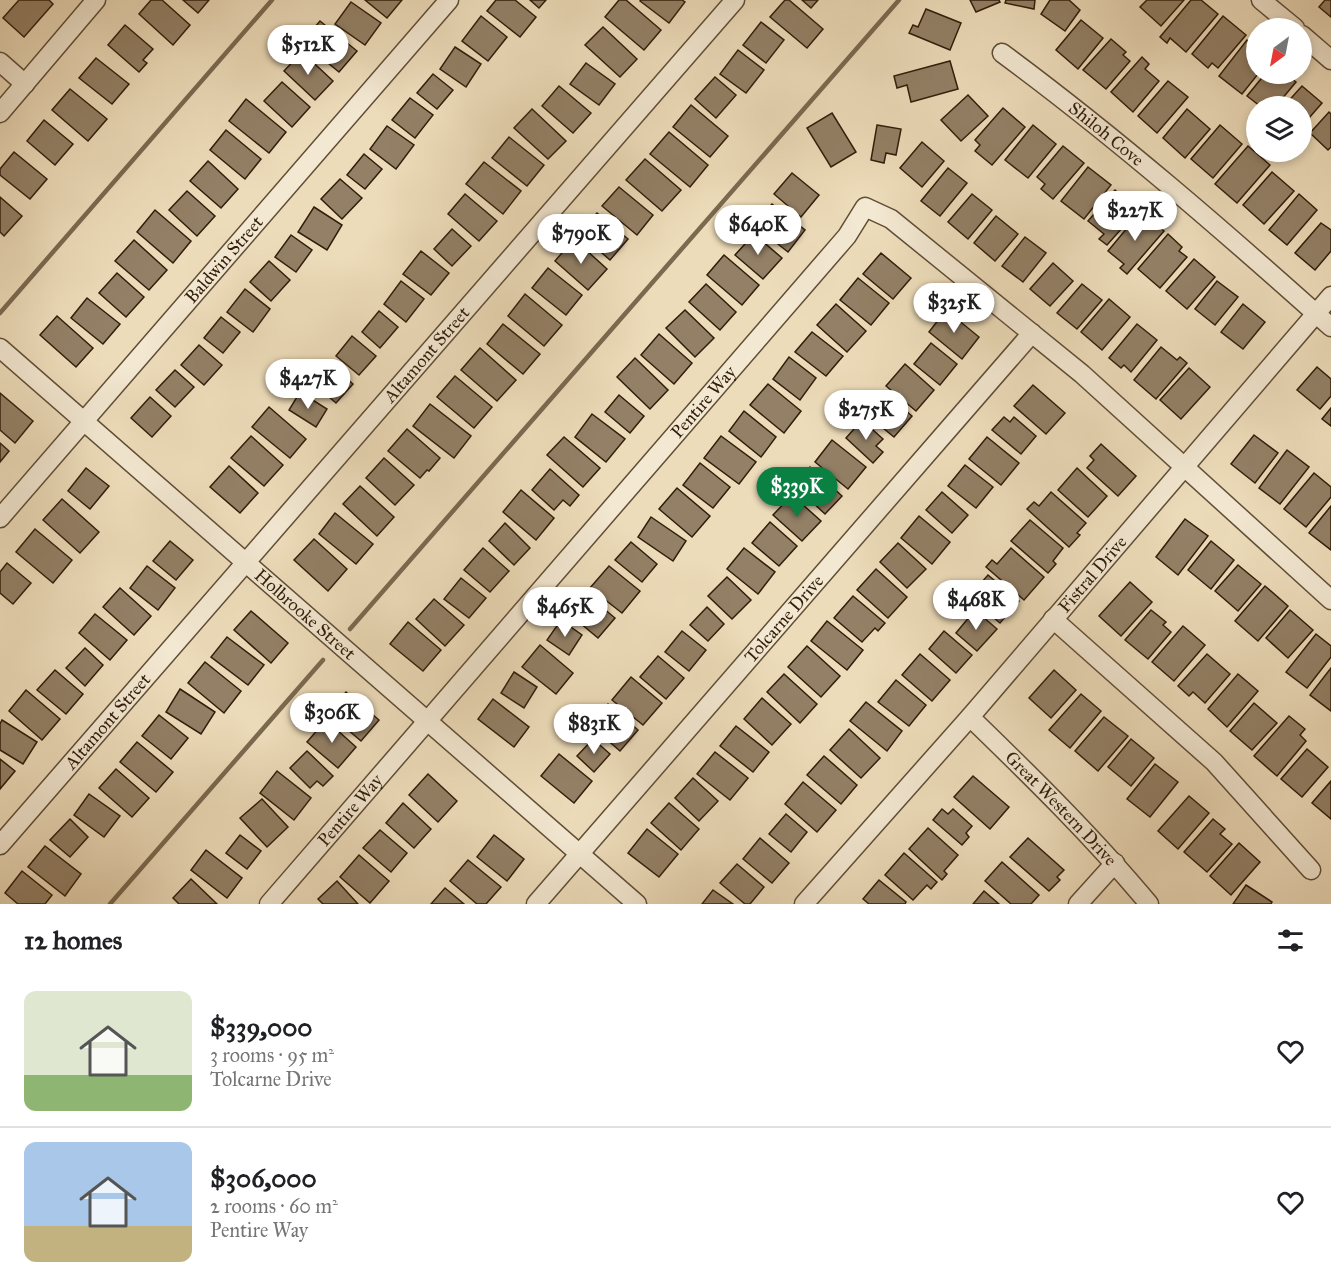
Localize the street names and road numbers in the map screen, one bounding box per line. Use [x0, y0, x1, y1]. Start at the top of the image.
street label: Shiloh Cove [1064, 97, 1148, 171]
street label: Baldwin Street [180, 211, 268, 308]
street label: Altamont Street [378, 302, 475, 408]
street label: Pentire Way [666, 361, 741, 443]
street label: Fistral Drive [1053, 531, 1131, 617]
street label: Holbrooke Street [250, 564, 361, 665]
street label: Tolcarne Drive [740, 570, 828, 667]
street label: Altamont Street [59, 668, 156, 774]
street label: Great Western Drive [1000, 746, 1122, 870]
street label: Pentire Way [313, 769, 388, 851]

